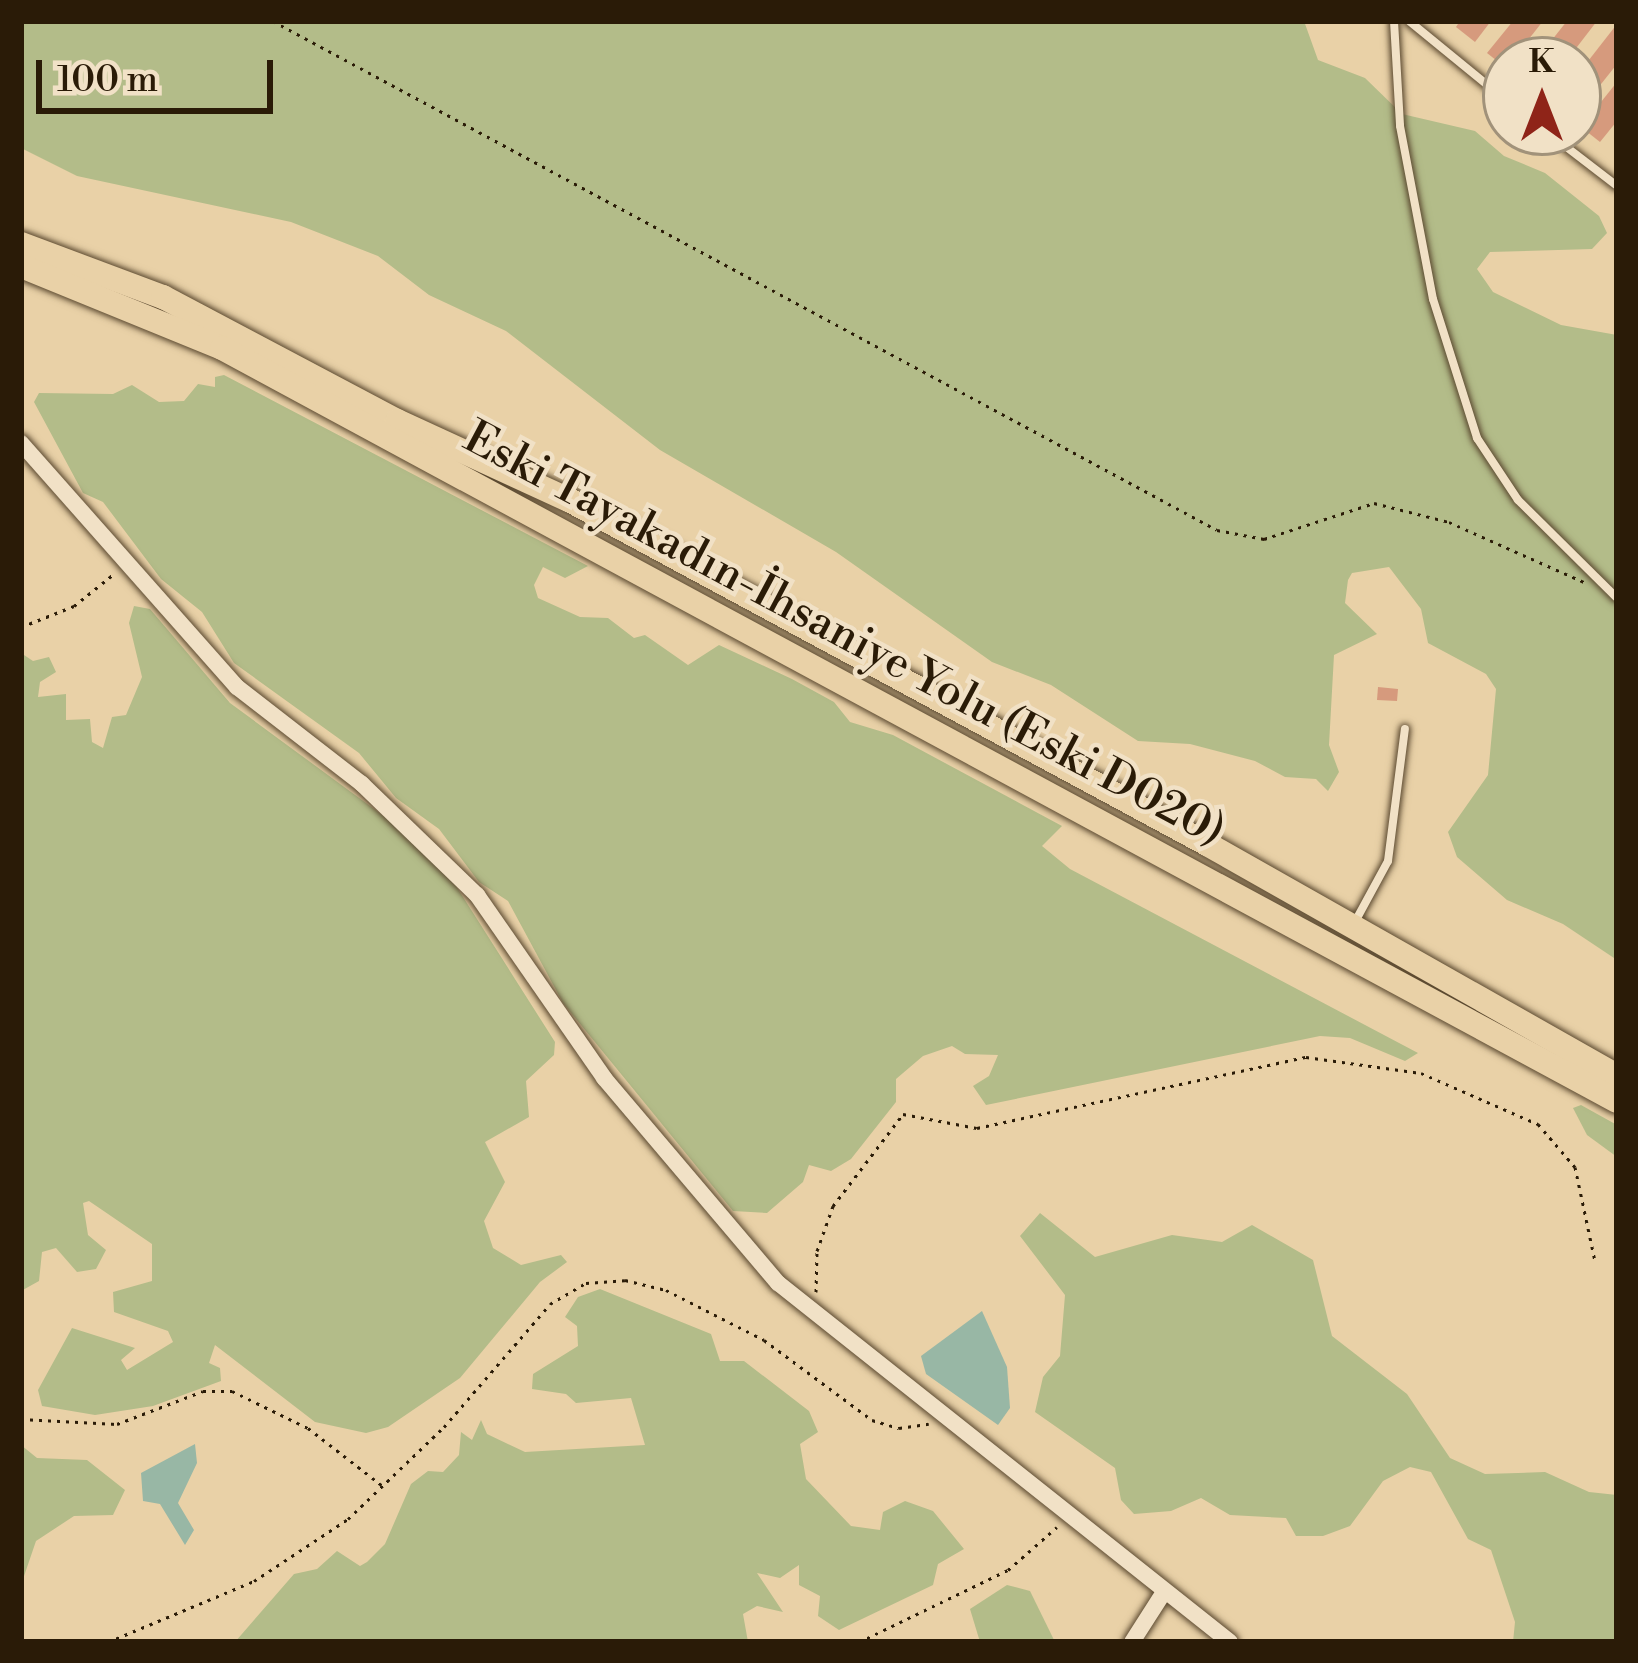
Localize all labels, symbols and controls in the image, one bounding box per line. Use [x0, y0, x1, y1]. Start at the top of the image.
scale bar [42, 36, 279, 110]
north arrow [1482, 36, 1602, 156]
text: K [1529, 42, 1555, 83]
text: 100 m [57, 58, 158, 103]
street label: Eski Tayakadın-İhsaniye Yolu (Eski D020) [454, 411, 1234, 859]

